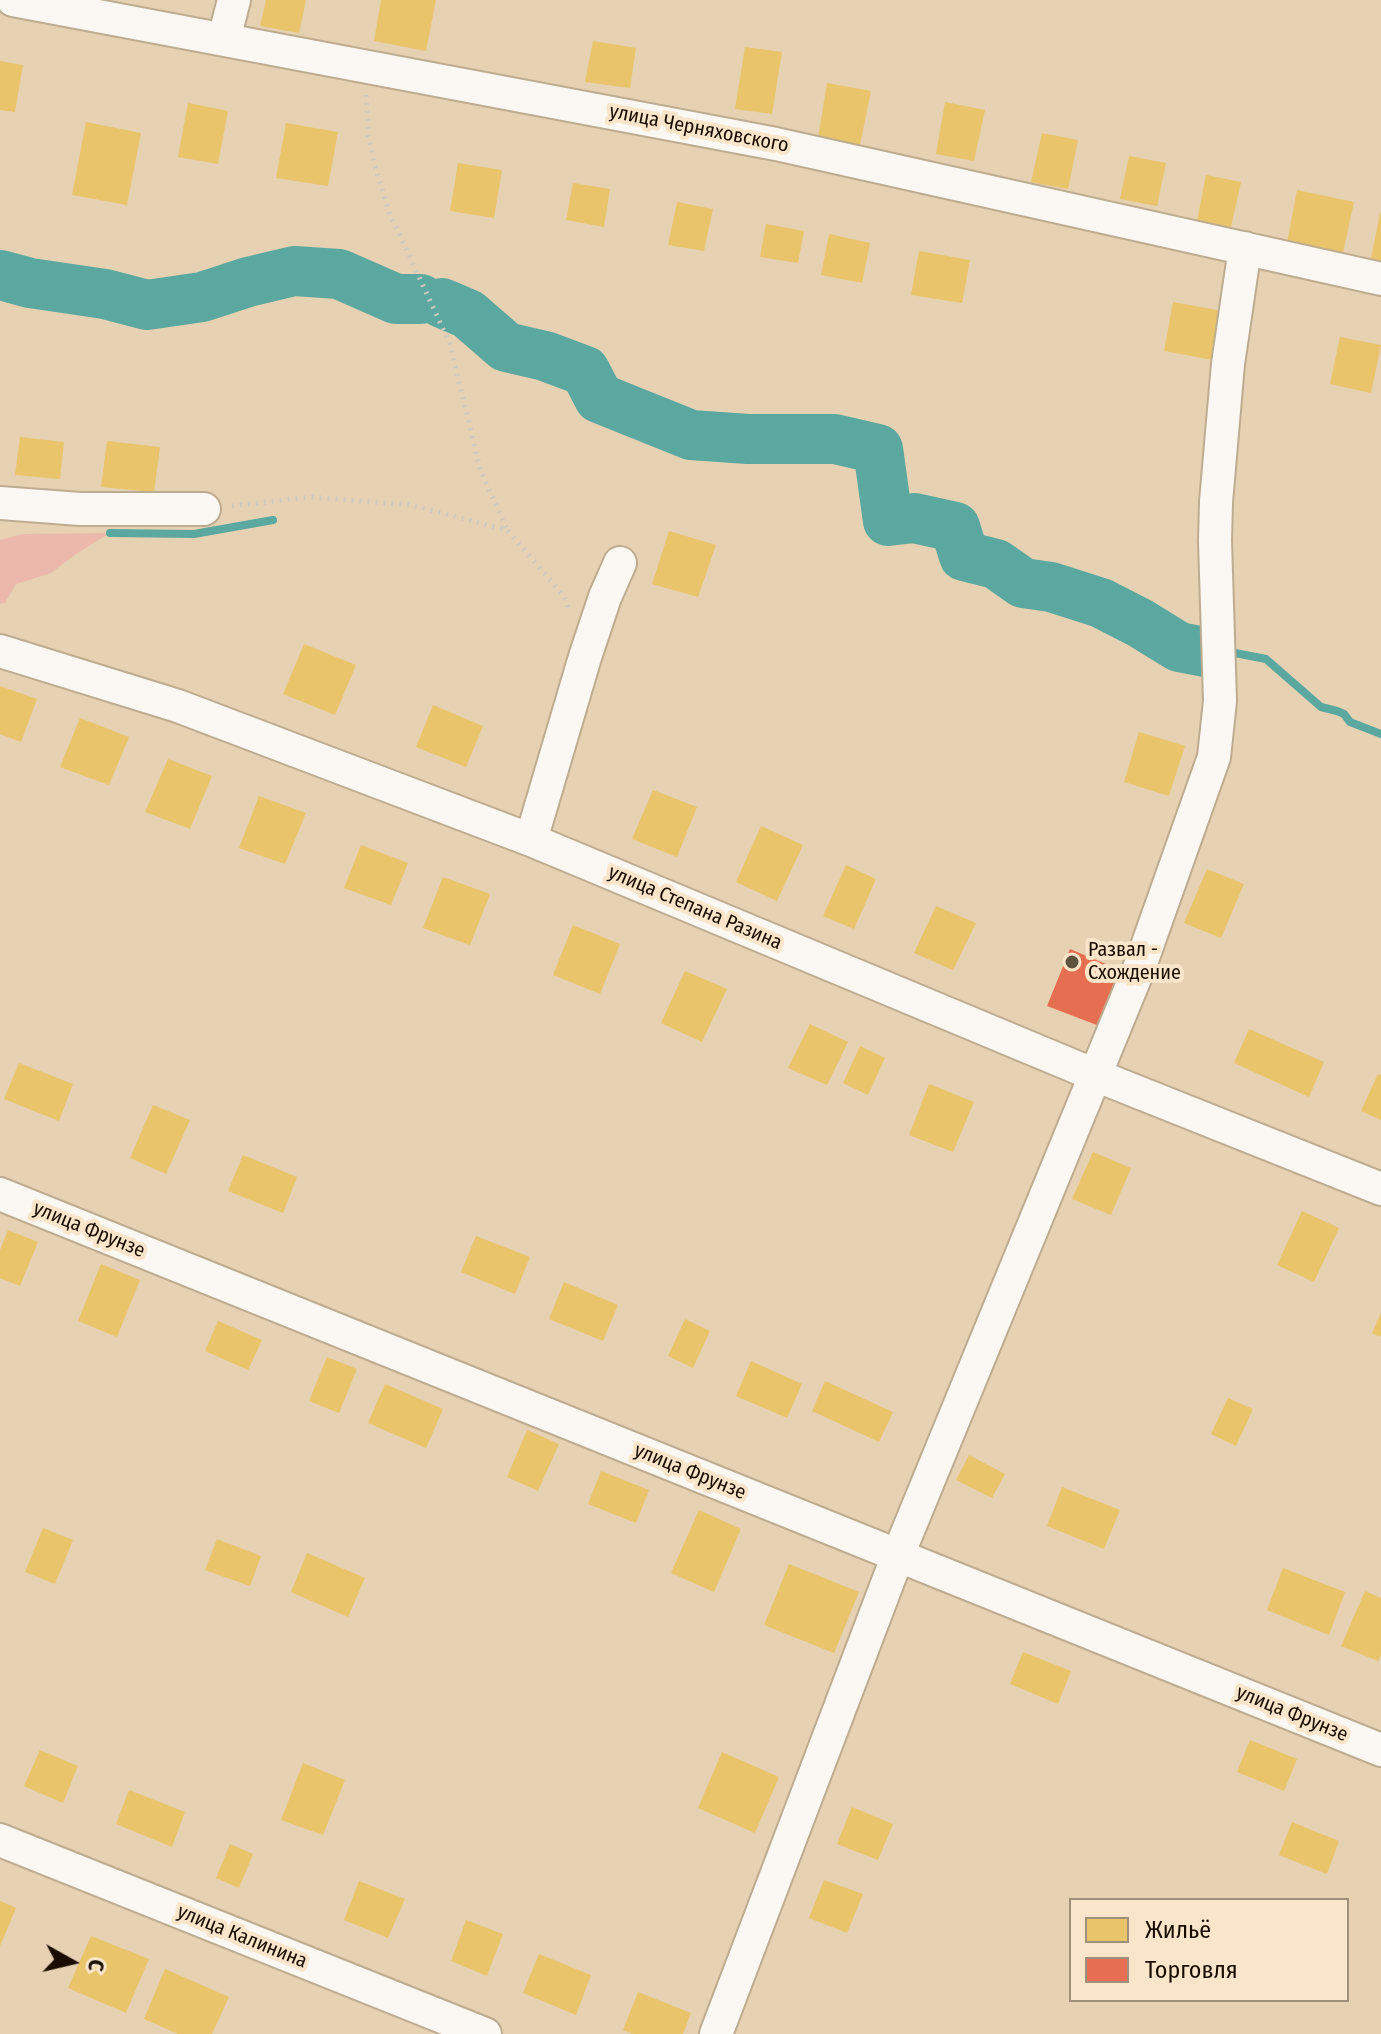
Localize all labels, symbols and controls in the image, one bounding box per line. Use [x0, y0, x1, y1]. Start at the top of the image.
street label: улица Черняховского [607, 100, 791, 158]
street label: улица Степана Разина [605, 861, 785, 955]
place label: Развал - Схождение [1088, 938, 1181, 985]
marker: Развал - Схождение [1063, 953, 1081, 971]
street label: улица Фрунзе [30, 1197, 148, 1263]
street label: улица Фрунзе [631, 1439, 749, 1505]
street label: улица Фрунзе [1233, 1681, 1351, 1747]
legend [1069, 1898, 1349, 2002]
street label: улица Калинина [174, 1900, 310, 1974]
text: Жильё [1145, 1916, 1211, 1944]
north arrow [32, 1922, 112, 2002]
text: Торговля [1145, 1956, 1238, 1984]
text: С [82, 1958, 110, 1973]

